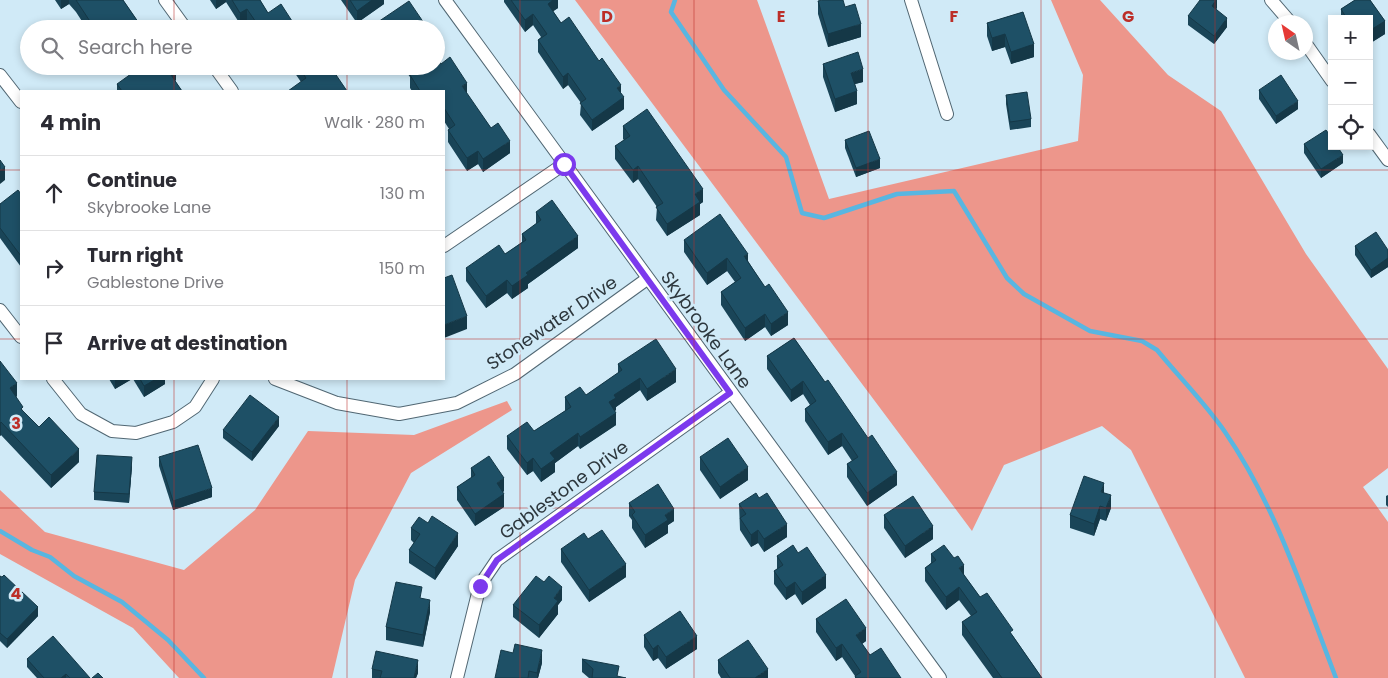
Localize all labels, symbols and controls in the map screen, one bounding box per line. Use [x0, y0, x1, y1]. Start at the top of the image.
text: D [601, 5, 613, 28]
text: E [777, 5, 785, 28]
text: F [950, 5, 959, 28]
text: G [1122, 5, 1134, 28]
north arrow [1268, 15, 1313, 60]
map controls [1328, 15, 1373, 150]
button: + [1328, 15, 1373, 60]
search box [20, 20, 445, 75]
icon: search [38, 34, 66, 62]
text: Search here [78, 34, 192, 61]
button: − [1328, 60, 1373, 105]
button: locate [1328, 105, 1373, 150]
text: 4 min [40, 108, 101, 137]
text: Walk · 280 m [324, 111, 425, 134]
route start [553, 153, 576, 176]
text: Continue [87, 167, 177, 194]
icon: ahead [40, 179, 68, 207]
text: 130 m [380, 182, 425, 205]
text: Skybrooke Lane [87, 196, 211, 219]
text: Turn right [87, 242, 183, 269]
icon: right [40, 254, 68, 282]
text: 150 m [379, 257, 425, 280]
street label: Skybrooke Lane [655, 266, 758, 394]
street label: Stonewater Drive [481, 270, 622, 376]
text: Gablestone Drive [87, 271, 224, 294]
icon: arrive [40, 329, 68, 357]
text: Arrive at destination [87, 330, 288, 357]
text: 3 [11, 412, 21, 435]
street label: Gablestone Drive [494, 434, 633, 545]
route end [469, 575, 492, 598]
text: 4 [11, 582, 22, 605]

